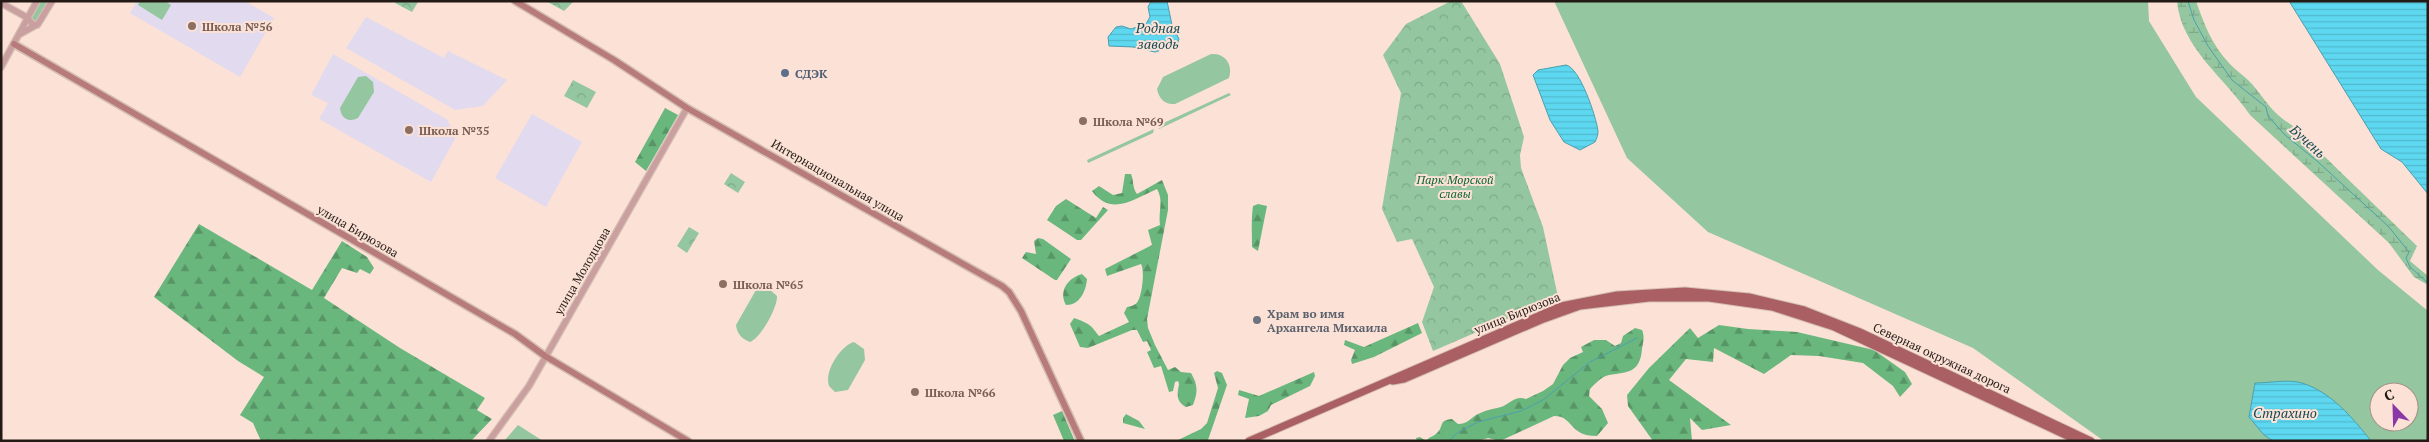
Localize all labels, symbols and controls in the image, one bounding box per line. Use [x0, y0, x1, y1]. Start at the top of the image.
water label: Родная заводь [1135, 18, 1180, 53]
place label: Школа №56 [202, 19, 273, 34]
marker: Школа №56 [186, 20, 198, 32]
place label: СДЭК [795, 66, 828, 81]
marker: СДЭК [779, 67, 791, 79]
place label: Школа №69 [1093, 114, 1164, 129]
marker: Школа №69 [1077, 115, 1089, 127]
water label: Бучень [2285, 119, 2330, 162]
place label: Школа №35 [419, 123, 490, 138]
marker: Школа №35 [403, 124, 415, 136]
street label: Интернациональная улица [769, 136, 907, 224]
park label: Парк Морской славы [1415, 172, 1494, 201]
street label: улица Бирюзова [314, 201, 401, 260]
street label: улица Молодцова [550, 224, 613, 318]
place label: Школа №65 [733, 277, 804, 292]
marker: Школа №65 [717, 278, 729, 290]
street label: улица Бирюзова [1471, 289, 1562, 337]
place label: Храм во имя Архангела Михаила [1267, 306, 1388, 335]
marker: Храм во имя Архангела Михаила [1251, 314, 1263, 326]
street label: Северная окружная дорога [1871, 319, 2013, 397]
north arrow [2369, 382, 2419, 432]
text: С [2381, 384, 2397, 405]
place label: Школа №66 [925, 385, 996, 400]
marker: Школа №66 [909, 386, 921, 398]
water label: Страхино [2253, 403, 2317, 422]

